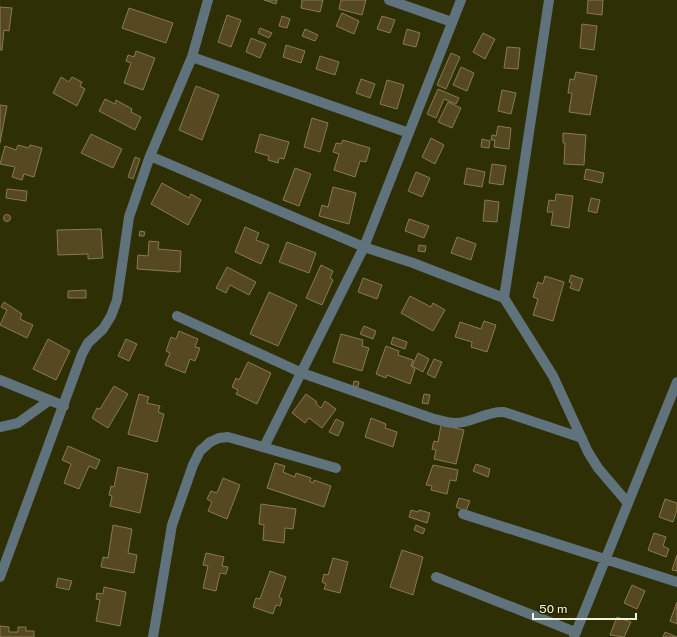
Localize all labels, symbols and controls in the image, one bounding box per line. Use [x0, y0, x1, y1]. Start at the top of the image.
scale bar [533, 595, 636, 621]
text: 50 m [539, 602, 567, 616]

